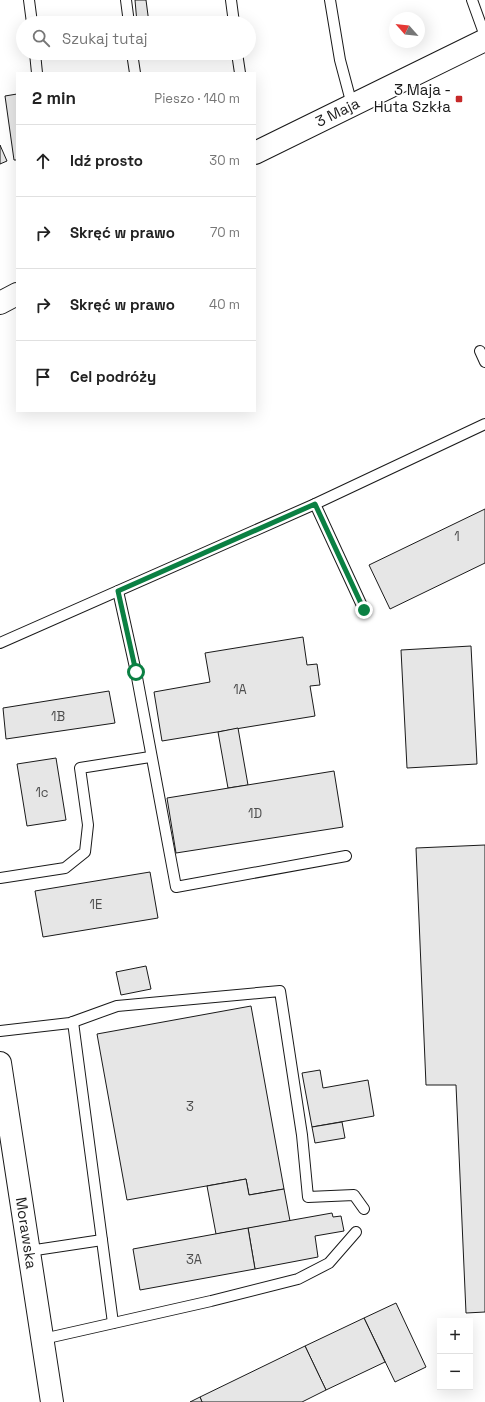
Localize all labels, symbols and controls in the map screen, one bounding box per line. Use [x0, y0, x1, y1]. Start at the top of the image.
north arrow [389, 12, 425, 48]
search box [16, 16, 256, 60]
icon: search [30, 27, 52, 49]
text: Szukaj tutaj [62, 29, 148, 48]
place label: 3 Maja - Huta Szkła [374, 80, 451, 116]
text: 2 min [32, 87, 76, 109]
text: Pieszo · 140 m [154, 90, 240, 107]
street label: 3 Maja [312, 93, 363, 131]
marker: 3 Maja - Huta Szkła [454, 94, 464, 104]
icon: ahead [32, 150, 54, 172]
text: Idź prosto [70, 151, 143, 170]
text: 30 m [209, 152, 240, 169]
icon: right [32, 222, 54, 244]
text: Skręć w prawo [70, 223, 175, 242]
text: 70 m [210, 224, 240, 241]
icon: right [32, 294, 54, 316]
text: Skręć w prawo [70, 295, 175, 314]
text: 40 m [209, 296, 240, 313]
icon: arrive [32, 366, 54, 388]
text: Cel podróży [70, 367, 156, 386]
house number: 1 [454, 528, 460, 545]
route end [355, 601, 373, 619]
route start [127, 663, 145, 681]
house number: 1A [233, 681, 247, 698]
house number: 1B [51, 708, 65, 725]
house number: 1c [35, 784, 49, 801]
house number: 1D [248, 805, 262, 822]
house number: 1E [90, 896, 102, 913]
house number: 3 [186, 1098, 194, 1115]
street label: Morawska [12, 1196, 42, 1271]
house number: 3A [186, 1251, 202, 1268]
map controls [437, 1318, 473, 1390]
button: + [437, 1318, 473, 1354]
button: − [437, 1354, 473, 1390]

